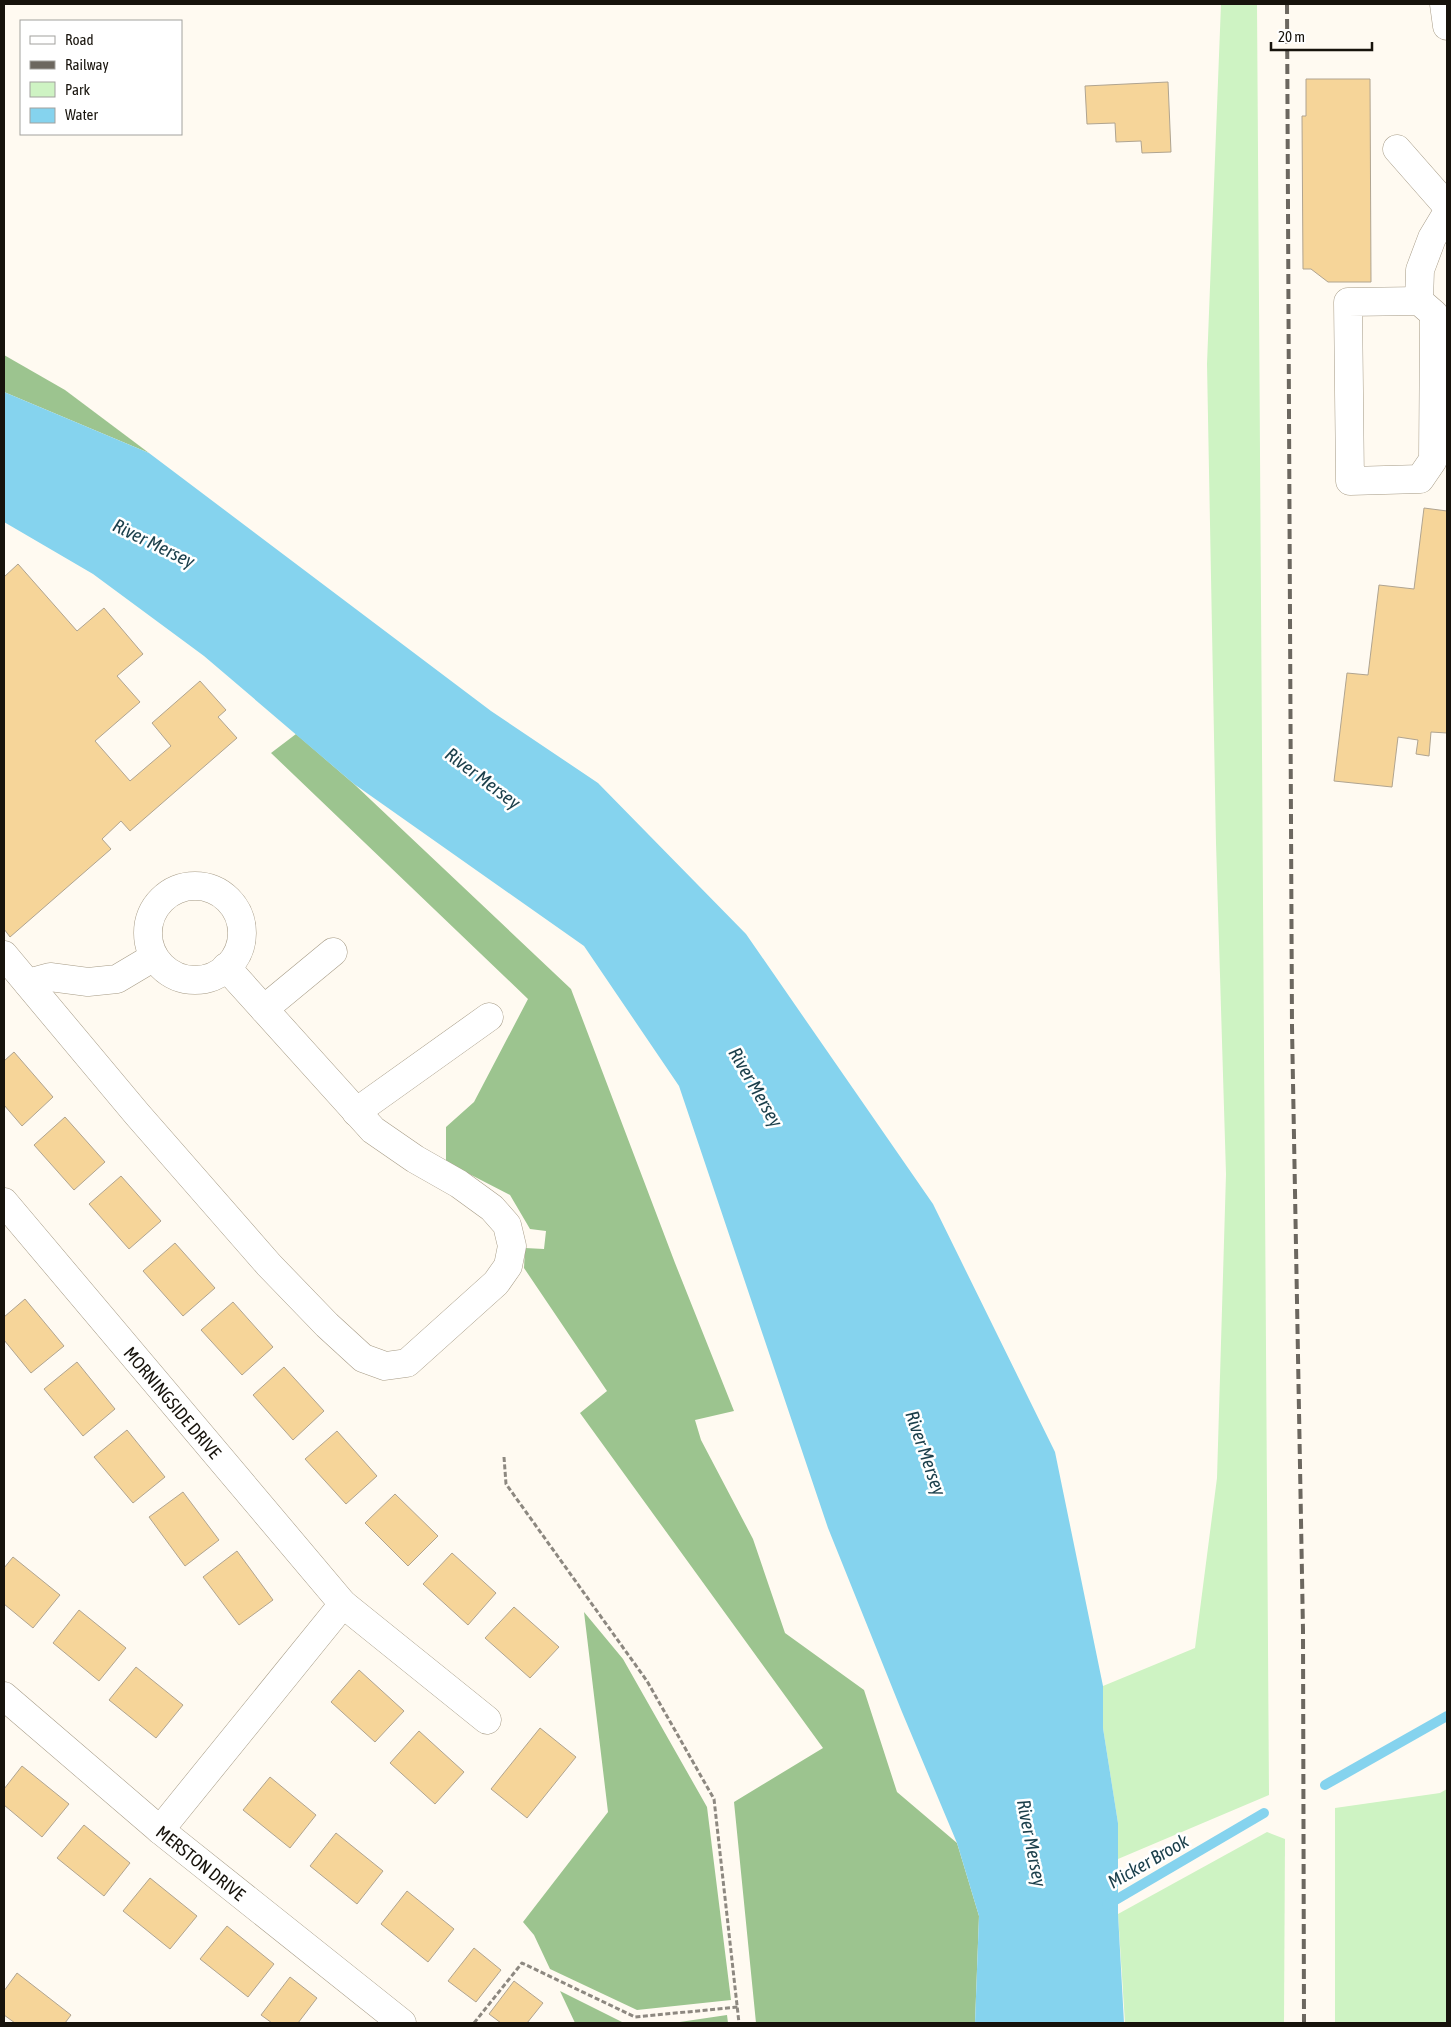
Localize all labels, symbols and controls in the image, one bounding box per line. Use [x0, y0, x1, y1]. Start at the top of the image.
legend [20, 20, 182, 135]
scale bar [1271, 20, 1372, 52]
text: 20 m [1278, 28, 1305, 45]
text: Road [65, 31, 94, 48]
text: Railway [65, 56, 109, 73]
text: Park [65, 81, 90, 98]
text: Water [65, 106, 98, 123]
water label: River Mersey [110, 514, 199, 572]
water label: River Mersey [441, 743, 525, 813]
water label: River Mersey [724, 1043, 788, 1131]
street label: MORNINGSIDE DRIVE [120, 1342, 226, 1463]
water label: River Mersey [901, 1408, 951, 1498]
water label: River Mersey [1013, 1798, 1051, 1889]
street label: MERSTON DRIVE [152, 1821, 250, 1905]
water label: Micker Brook [1104, 1829, 1193, 1893]

